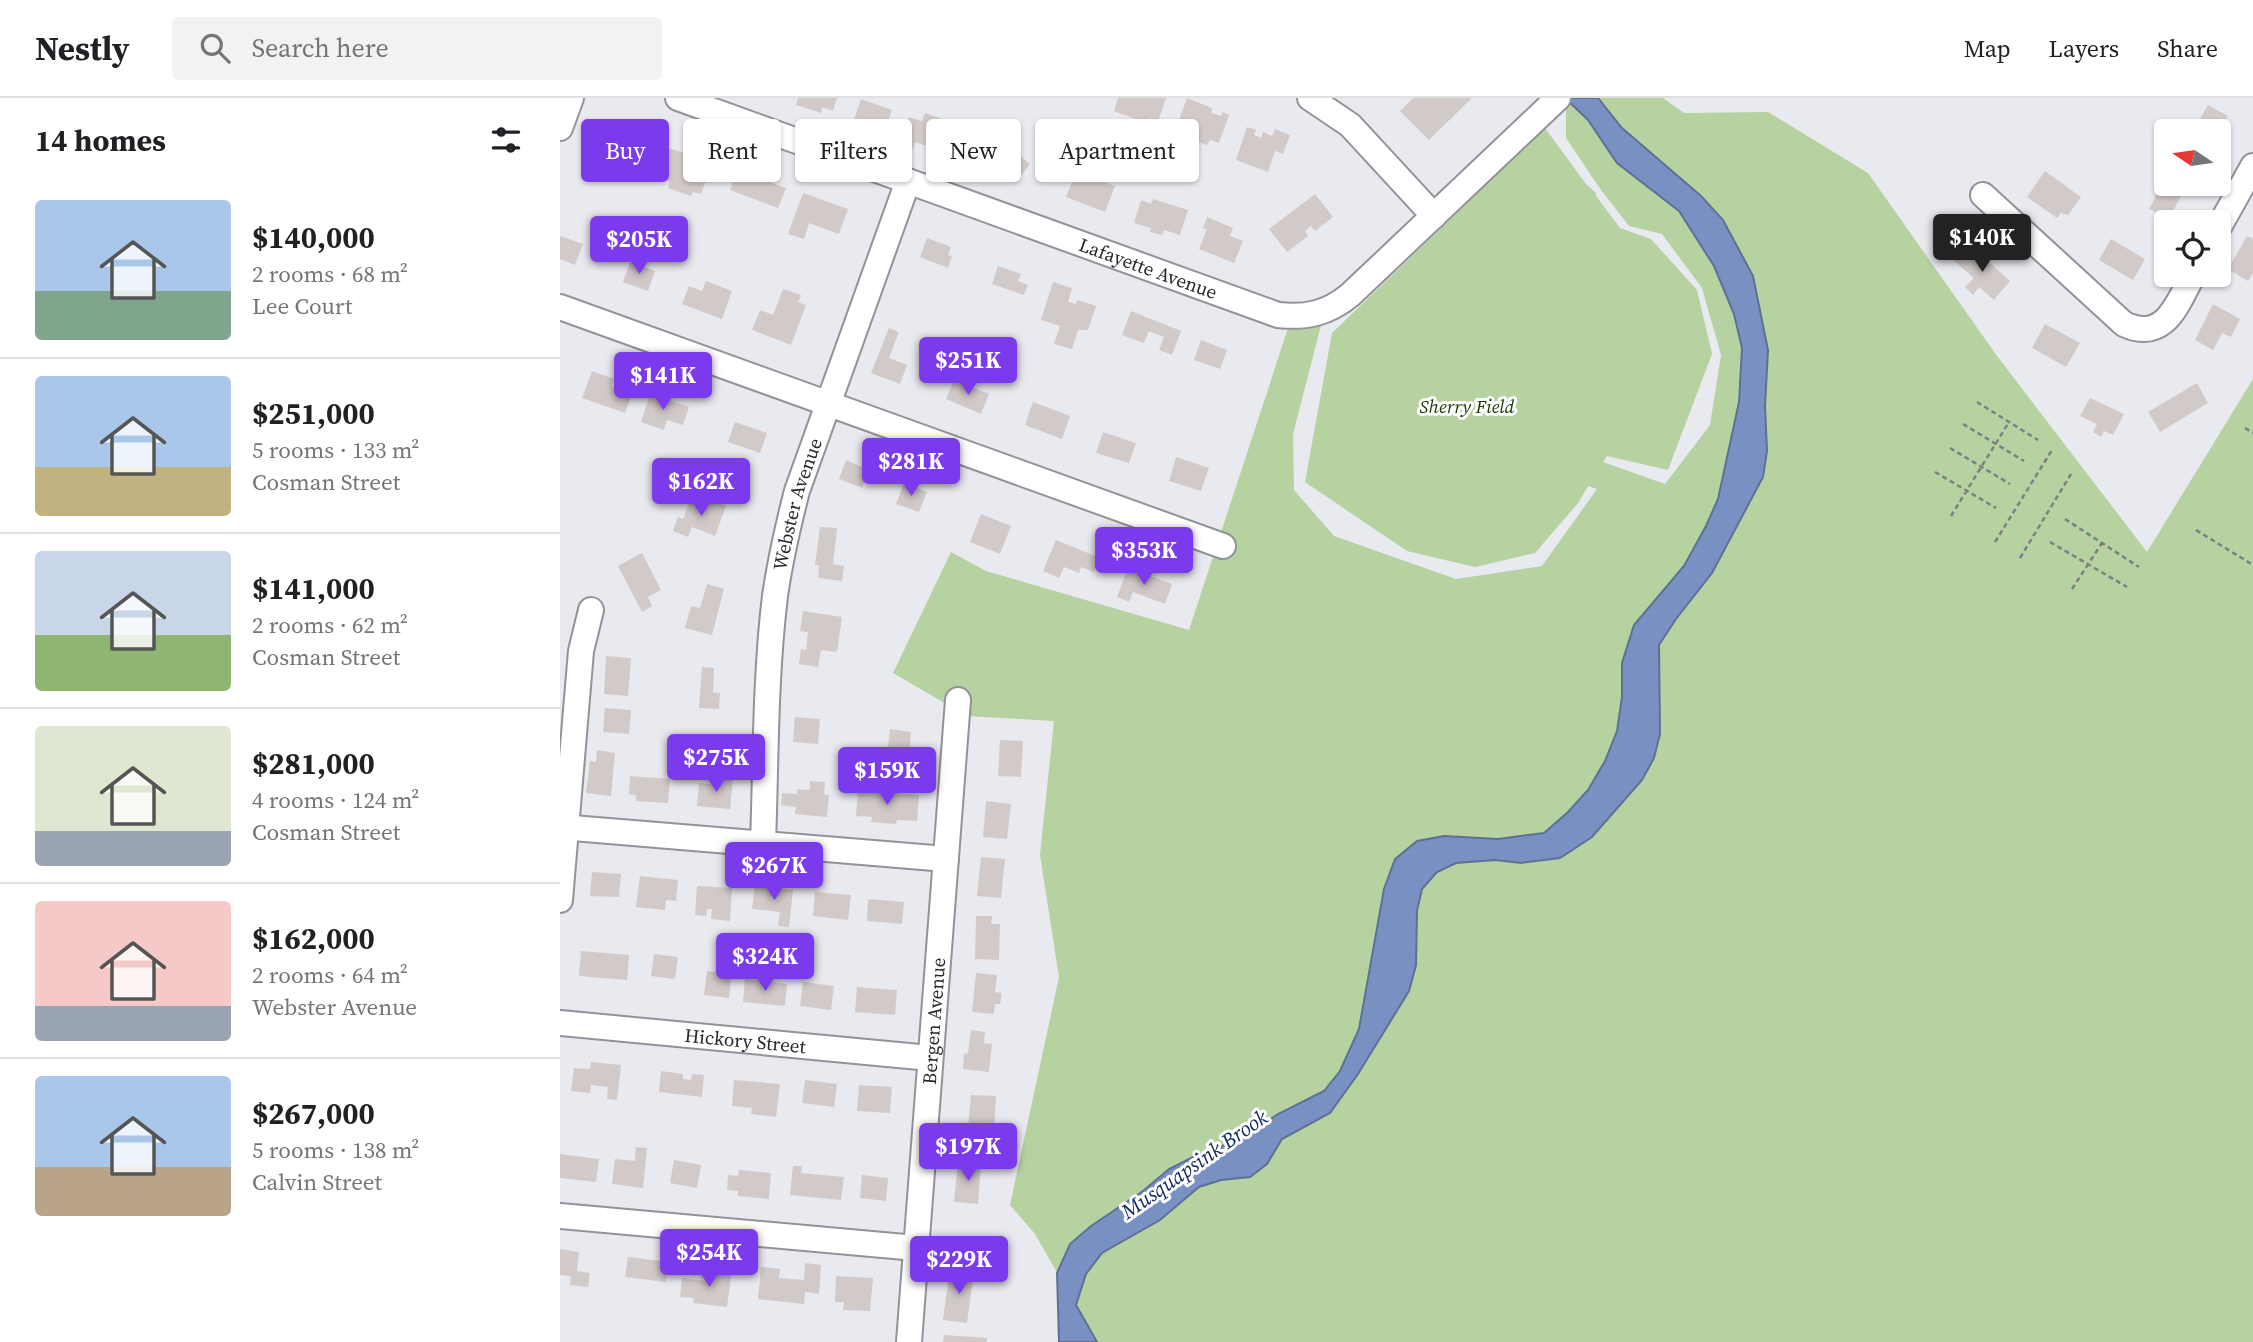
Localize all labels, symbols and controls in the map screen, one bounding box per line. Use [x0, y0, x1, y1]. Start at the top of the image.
search box [172, 17, 662, 80]
text: Nestly [35, 26, 130, 71]
icon: search [196, 29, 234, 67]
text: Search here [252, 30, 389, 66]
text: Map [1964, 32, 2011, 65]
text: Layers [2049, 32, 2119, 65]
text: Share [2157, 32, 2218, 65]
chip: Buy [581, 119, 669, 182]
chip: Rent [683, 119, 781, 182]
chip: Filters [795, 119, 912, 182]
chip: New [926, 119, 1021, 182]
chip: Apartment [1035, 119, 1199, 182]
north arrow [2154, 119, 2231, 196]
map controls [2154, 119, 2231, 287]
text: 14 homes [35, 120, 166, 161]
icon: filters [487, 121, 525, 159]
button: locate [2154, 210, 2231, 287]
pin: $140K [1933, 214, 2031, 274]
pin: $205K [590, 216, 688, 276]
text: $140,000 [252, 217, 375, 258]
text: $140K [1949, 221, 2015, 253]
text: $205K [606, 223, 672, 255]
icon: home [91, 228, 175, 312]
street label: Lafayette Avenue [1075, 231, 1221, 305]
text: 2 rooms · 68 m² [252, 258, 408, 290]
text: Lee Court [252, 290, 353, 322]
pin: $251K [919, 338, 1017, 397]
text: $251K [935, 344, 1001, 376]
pin: $141K [614, 352, 712, 412]
text: $141K [630, 359, 696, 391]
text: $251,000 [252, 393, 375, 434]
park label: Sherry Field [1419, 393, 1515, 419]
icon: home [91, 404, 175, 488]
text: 5 rooms · 133 m² [252, 434, 419, 466]
street label: Webster Avenue [766, 434, 828, 572]
pin: $281K [862, 438, 960, 498]
text: $281K [878, 445, 944, 477]
pin: $162K [652, 458, 750, 518]
text: $162K [668, 465, 734, 497]
text: Cosman Street [252, 466, 400, 498]
pin: $353K [1095, 528, 1193, 587]
text: $353K [1111, 534, 1177, 566]
text: $141,000 [252, 568, 375, 609]
icon: home [91, 579, 175, 663]
text: 2 rooms · 62 m² [252, 609, 408, 641]
text: Cosman Street [252, 641, 400, 673]
pin: $275K [667, 734, 765, 794]
text: $275K [683, 741, 749, 773]
text: $281,000 [252, 743, 375, 784]
pin: $159K [838, 748, 936, 807]
icon: home [91, 754, 175, 838]
text: $159K [854, 754, 920, 786]
text: 4 rooms · 124 m² [252, 784, 419, 816]
text: Cosman Street [252, 816, 400, 848]
pin: $267K [725, 842, 823, 902]
text: $267K [741, 849, 807, 881]
text: $162,000 [252, 918, 375, 959]
icon: home [91, 929, 175, 1013]
pin: $324K [716, 934, 814, 993]
text: $324K [732, 940, 798, 972]
street label: Bergen Avenue [916, 957, 951, 1085]
text: 2 rooms · 64 m² [252, 959, 408, 991]
text: Webster Avenue [252, 991, 417, 1023]
street label: Hickory Street [683, 1022, 808, 1059]
text: $267,000 [252, 1093, 375, 1134]
water label: Musquapsink Brook [1114, 1102, 1273, 1226]
icon: home [91, 1104, 175, 1188]
pin: $197K [919, 1124, 1017, 1183]
text: $197K [935, 1130, 1001, 1162]
text: 5 rooms · 138 m² [252, 1134, 419, 1166]
text: Calvin Street [252, 1166, 382, 1198]
pin: $254K [660, 1230, 758, 1289]
text: $254K [676, 1236, 742, 1268]
pin: $229K [910, 1236, 1008, 1296]
text: $229K [926, 1243, 992, 1275]

